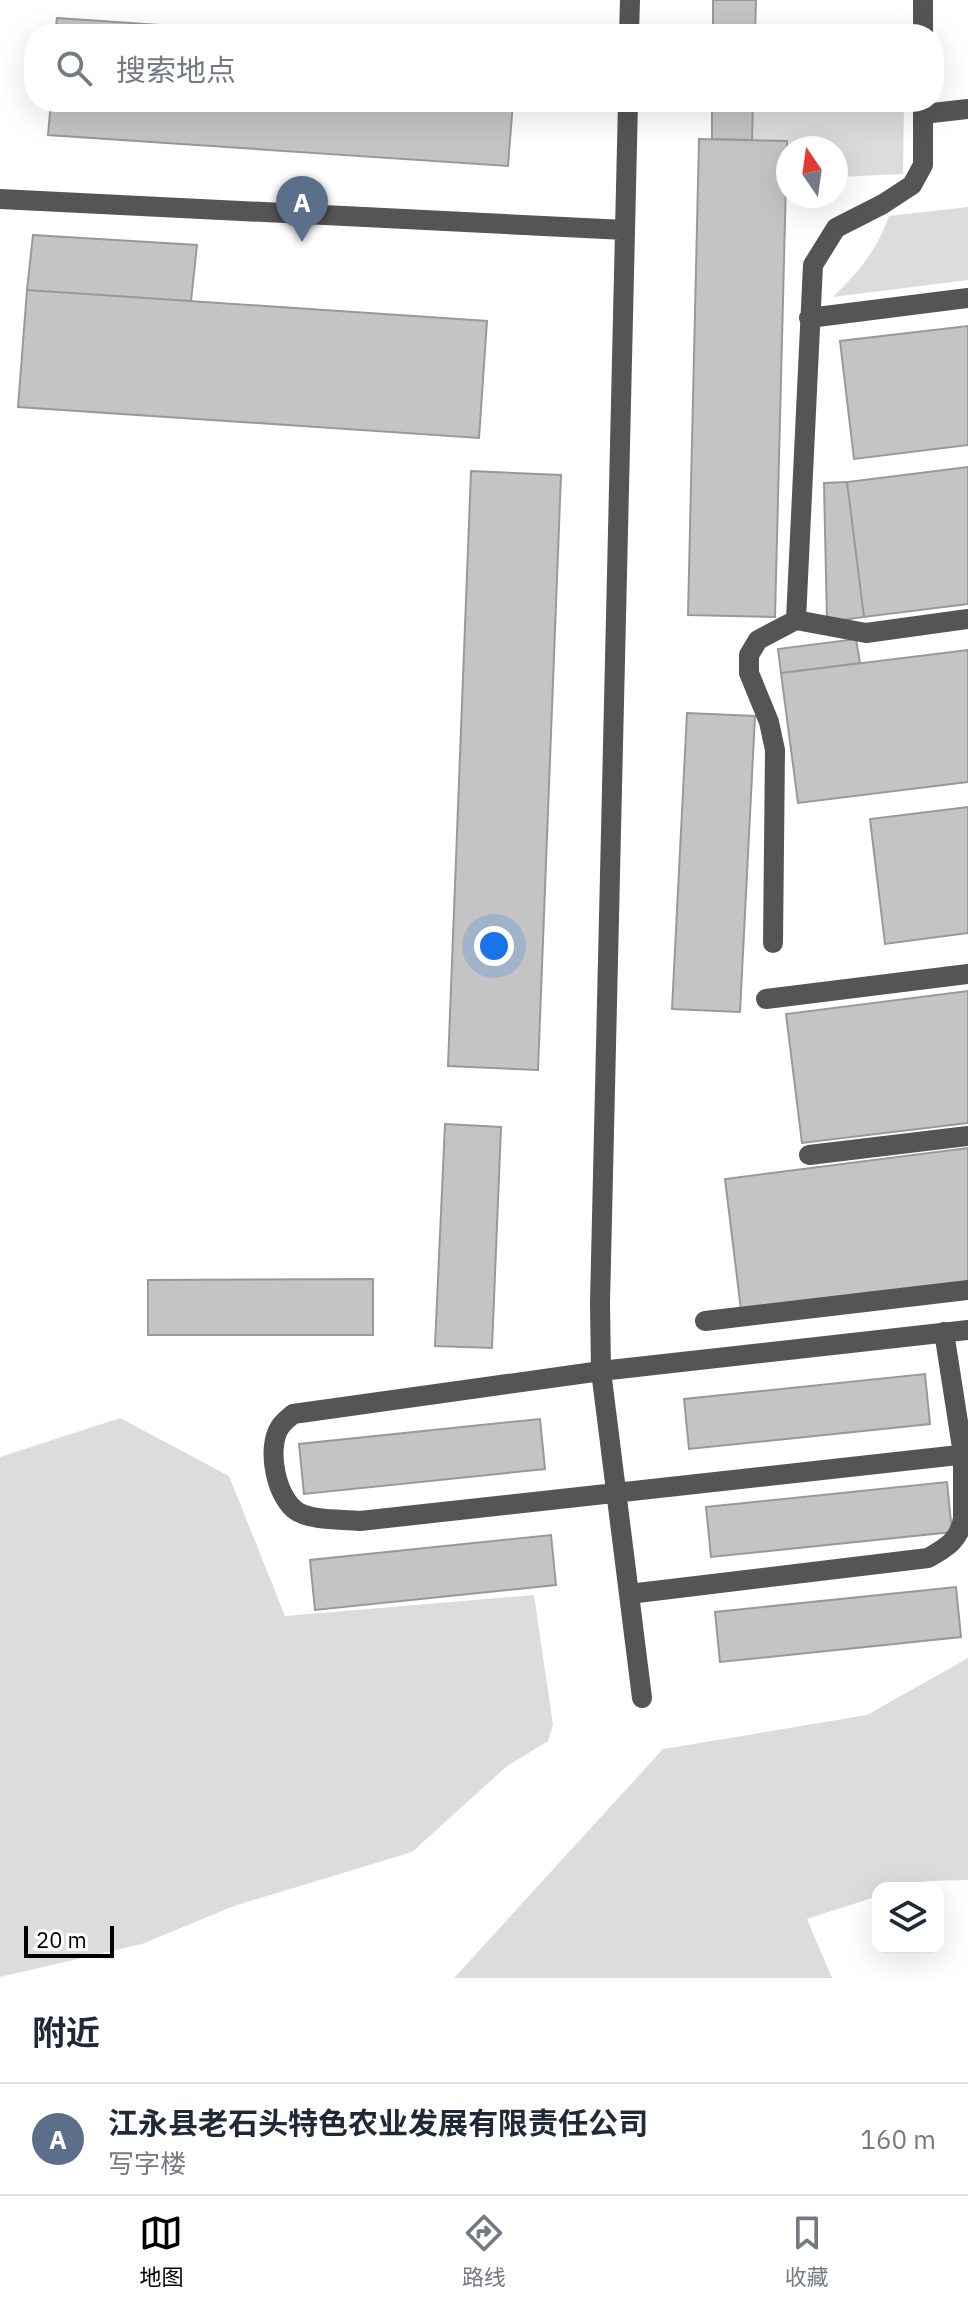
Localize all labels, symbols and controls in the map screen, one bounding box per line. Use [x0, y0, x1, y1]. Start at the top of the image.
search box [24, 24, 944, 112]
icon: search [52, 46, 96, 90]
text: 搜索地点 [116, 50, 236, 89]
north arrow [776, 136, 848, 208]
pin: A [276, 176, 328, 242]
your location [474, 926, 514, 966]
map controls [872, 1882, 944, 1954]
button: layers [872, 1882, 944, 1954]
scale bar [24, 1922, 114, 1958]
text: 20 m [36, 1925, 87, 1954]
text: 附近 [32, 2010, 100, 2054]
text: 江永县老石头特色农业发展有限责任公司 [108, 2103, 648, 2142]
text: A [49, 2122, 67, 2156]
text: 160 m [860, 2122, 936, 2156]
text: 写字楼 [108, 2146, 186, 2180]
tab: 地图 [139, 2211, 183, 2291]
tab: 路线 [462, 2211, 506, 2291]
tab: 收藏 [785, 2211, 829, 2291]

